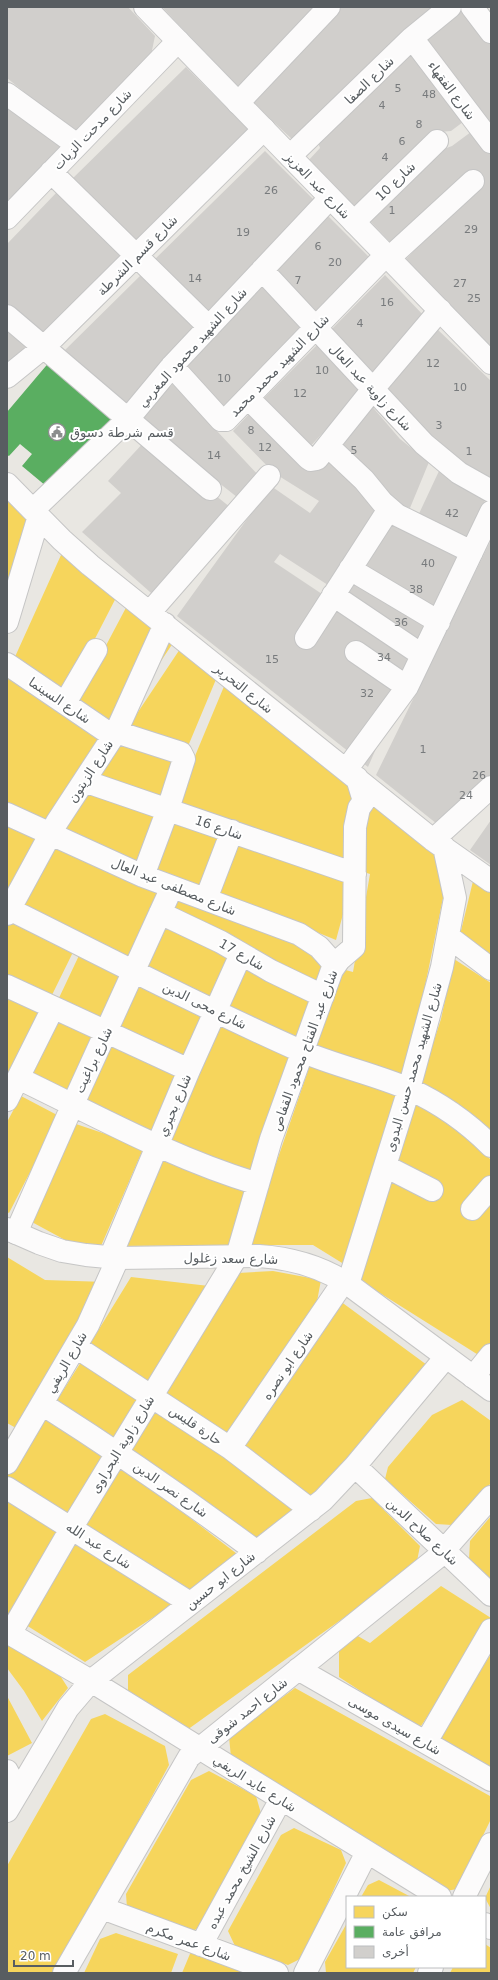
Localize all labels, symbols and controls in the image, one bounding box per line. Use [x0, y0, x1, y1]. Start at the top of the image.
street label: شارع الصفا [342, 53, 398, 108]
street label: شارع الفقهاء [424, 58, 479, 123]
house number: 5 [395, 82, 402, 95]
street label: شارع مدحت الزيات [50, 86, 135, 173]
house number: 48 [422, 88, 436, 101]
house number: 4 [379, 99, 386, 112]
house number: 8 [416, 118, 423, 131]
house number: 6 [399, 135, 406, 148]
street label: شارع عبد العزيز [280, 148, 353, 223]
house number: 4 [382, 151, 389, 164]
street label: شارع 10 [372, 159, 419, 205]
house number: 26 [264, 184, 278, 197]
house number: 1 [389, 204, 396, 217]
street label: شارع قسم الشرطة [94, 212, 181, 299]
house number: 29 [464, 223, 478, 236]
house number: 19 [236, 226, 250, 239]
house number: 6 [315, 240, 322, 253]
house number: 20 [328, 256, 342, 269]
house number: 14 [188, 272, 202, 285]
house number: 7 [295, 274, 302, 287]
house number: 27 [453, 277, 467, 290]
street label: شارع الشهيد محمود المغربي [135, 285, 251, 411]
house number: 25 [467, 292, 481, 305]
house number: 16 [380, 296, 394, 309]
street label: شارع الشهيد محمد محمد [227, 311, 333, 420]
house number: 4 [357, 317, 364, 330]
street label: شارع زاوية عبد العال [326, 341, 415, 435]
house number: 12 [426, 357, 440, 370]
house number: 10 [315, 364, 329, 377]
house number: 10 [217, 372, 231, 385]
house number: 10 [453, 381, 467, 394]
house number: 12 [293, 387, 307, 400]
house number: 3 [436, 419, 443, 432]
public building icon: قسم شرطة دسوق [47, 422, 67, 442]
house number: 8 [248, 424, 255, 437]
place label: قسم شرطة دسوق [70, 425, 174, 441]
house number: 12 [258, 441, 272, 454]
house number: 5 [351, 444, 358, 457]
house number: 1 [466, 445, 473, 458]
house number: 14 [207, 449, 221, 462]
house number: 42 [445, 507, 459, 520]
house number: 40 [421, 557, 435, 570]
house number: 38 [409, 583, 423, 596]
house number: 36 [394, 616, 408, 629]
house number: 34 [377, 651, 391, 664]
house number: 15 [265, 653, 279, 666]
street label: شارع التحرير [210, 660, 276, 717]
street label: شارع السينما [25, 674, 94, 727]
house number: 32 [360, 687, 374, 700]
street label: شارع الزيتون [65, 737, 117, 806]
house number: 1 [420, 743, 427, 756]
house number: 26 [472, 769, 486, 782]
house number: 24 [459, 789, 473, 802]
street label: شارع 16 [193, 812, 245, 844]
street label: شارع مصطفى عبد العال [109, 855, 238, 919]
street label: شارع 17 [216, 936, 267, 974]
street label: شارع عبد الفتاح محمود القفاص [268, 968, 342, 1133]
street label: شارع محى الدين [160, 979, 249, 1033]
street label: شارع الشهيد محمد حسن البدوى [382, 981, 446, 1154]
street label: شارع براغيت [72, 1025, 116, 1096]
street label: شارع بحيري [155, 1072, 195, 1139]
street label: شارع سعد زغلول [184, 1250, 278, 1268]
street label: شارع ابو نصره [259, 1328, 317, 1403]
street label: شارع الريفي [43, 1329, 91, 1396]
street label: شارع زاوية البحراوى [87, 1393, 158, 1496]
street label: حارة قليس [166, 1402, 225, 1449]
street label: شارع نصر الدين [130, 1458, 211, 1521]
street label: شارع صلاح الدين [383, 1494, 462, 1569]
street label: شارع عبد الله [63, 1519, 134, 1573]
street label: شارع ابو حسين [182, 1548, 259, 1613]
street label: شارع احمد شوقى [204, 1674, 291, 1747]
street label: شارع سيدى موسى [345, 1693, 444, 1759]
street label: شارع عايد الريفي [210, 1752, 299, 1816]
street label: شارع الشيخ محمد عبده [204, 1813, 280, 1932]
legend [346, 1896, 486, 1968]
text: سكن [382, 1905, 408, 1920]
street label: شارع عمر مكرم [144, 1919, 233, 1965]
text: مرافق عامة [382, 1925, 442, 1940]
scale bar [14, 1942, 73, 1968]
text: أخرى [382, 1944, 409, 1960]
text: 20 m [20, 1949, 51, 1963]

